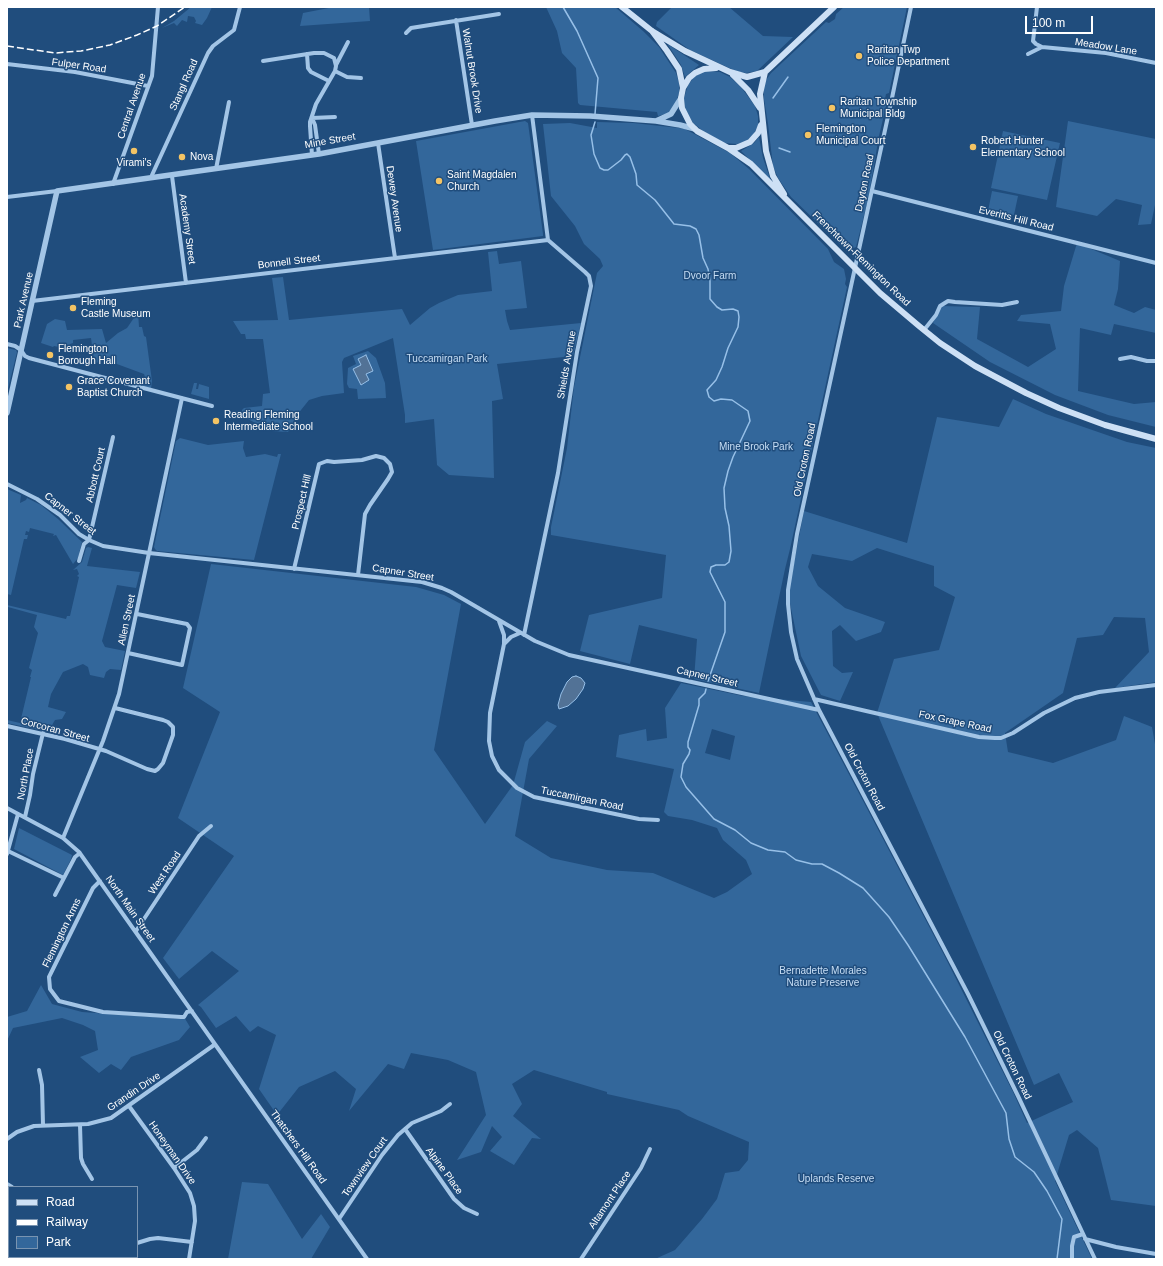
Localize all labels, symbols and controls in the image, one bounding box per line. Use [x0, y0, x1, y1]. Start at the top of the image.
scale bar [1027, 8, 1095, 34]
text: 100 m [1032, 16, 1065, 30]
street label: Walnut Brook Drive [459, 28, 485, 114]
street label: Meadow Lane [1074, 36, 1138, 58]
place label: Raritan Twp Police Department [867, 44, 949, 68]
marker: Raritan Twp Police Department [854, 51, 864, 61]
street label: Fulper Road [51, 56, 107, 76]
street label: Stangl Road [167, 57, 201, 113]
street label: Central Avenue [115, 72, 149, 140]
place label: Raritan Township Municipal Bldg [840, 96, 917, 120]
marker: Raritan Township Municipal Bldg [827, 103, 837, 113]
place label: Flemington Municipal Court [816, 123, 885, 146]
marker: Flemington Municipal Court [803, 130, 813, 140]
street label: Mine Street [304, 131, 356, 151]
place label: Robert Hunter Elementary School [981, 135, 1065, 158]
marker: Robert Hunter Elementary School [968, 142, 978, 152]
marker: Virami's [129, 146, 139, 156]
place label: Nova [190, 151, 213, 163]
marker: Nova [177, 152, 187, 162]
street label: Dayton Road [853, 153, 877, 213]
place label: Virami's [116, 157, 152, 169]
street label: Dewey Avenue [383, 165, 405, 233]
place label: Saint Magdalen Church [447, 169, 516, 192]
marker: Saint Magdalen Church [434, 176, 444, 186]
street label: Academy Street [176, 193, 198, 265]
street label: Everitts Hill Road [977, 204, 1055, 234]
street label: Frenchtown-Flemington Road [809, 209, 913, 309]
street label: Bonnell Street [257, 252, 321, 272]
park label: Dvoor Farm [684, 270, 736, 282]
street label: Park Avenue [12, 271, 36, 329]
place label: Fleming Castle Museum [81, 296, 150, 320]
marker: Fleming Castle Museum [68, 303, 78, 313]
street label: Shields Avenue [555, 330, 579, 400]
place label: Flemington Borough Hall [58, 343, 116, 366]
marker: Flemington Borough Hall [45, 350, 55, 360]
park label: Tuccamirgan Park [407, 353, 487, 365]
place label: Grace Covenant Baptist Church [77, 375, 150, 398]
marker: Grace Covenant Baptist Church [64, 382, 74, 392]
place label: Reading Fleming Intermediate School [224, 409, 313, 432]
marker: Reading Fleming Intermediate School [211, 416, 221, 426]
street label: Old Croton Road [791, 422, 819, 498]
park label: Mine Brook Park [719, 441, 793, 453]
street label: Abbott Court [84, 446, 108, 504]
street label: Prospect Hill [290, 473, 314, 531]
street label: Capner Street [42, 490, 98, 538]
street label: Capner Street [371, 562, 435, 584]
street label: Allen Street [116, 593, 138, 647]
street label: Capner Street [675, 664, 739, 690]
street label: Fox Grape Road [918, 708, 992, 736]
street label: Corcoran Street [19, 715, 91, 745]
street label: Old Croton Road [841, 741, 887, 813]
street label: North Place [15, 747, 37, 801]
street label: Tuccamirgan Road [540, 784, 624, 814]
street label: West Road [146, 849, 184, 897]
street label: North Main Street [103, 873, 157, 945]
street label: Flemington Arms [40, 896, 84, 970]
park label: Bernadette Morales Nature Preserve [779, 965, 867, 988]
street label: Old Croton Road [990, 1029, 1034, 1101]
street label: Grandin Drive [105, 1070, 163, 1114]
street label: Thatchers Hill Road [267, 1108, 329, 1186]
street label: Honeyman Drive [146, 1119, 198, 1187]
street label: Townview Court [340, 1135, 390, 1199]
street label: Alpine Place [423, 1145, 465, 1197]
street label: Altamont Place [586, 1169, 634, 1231]
park label: Uplands Reserve [798, 1173, 874, 1185]
legend [8, 1186, 138, 1258]
text: Road [46, 1195, 75, 1209]
text: Railway [46, 1215, 88, 1229]
text: Park [46, 1235, 71, 1249]

